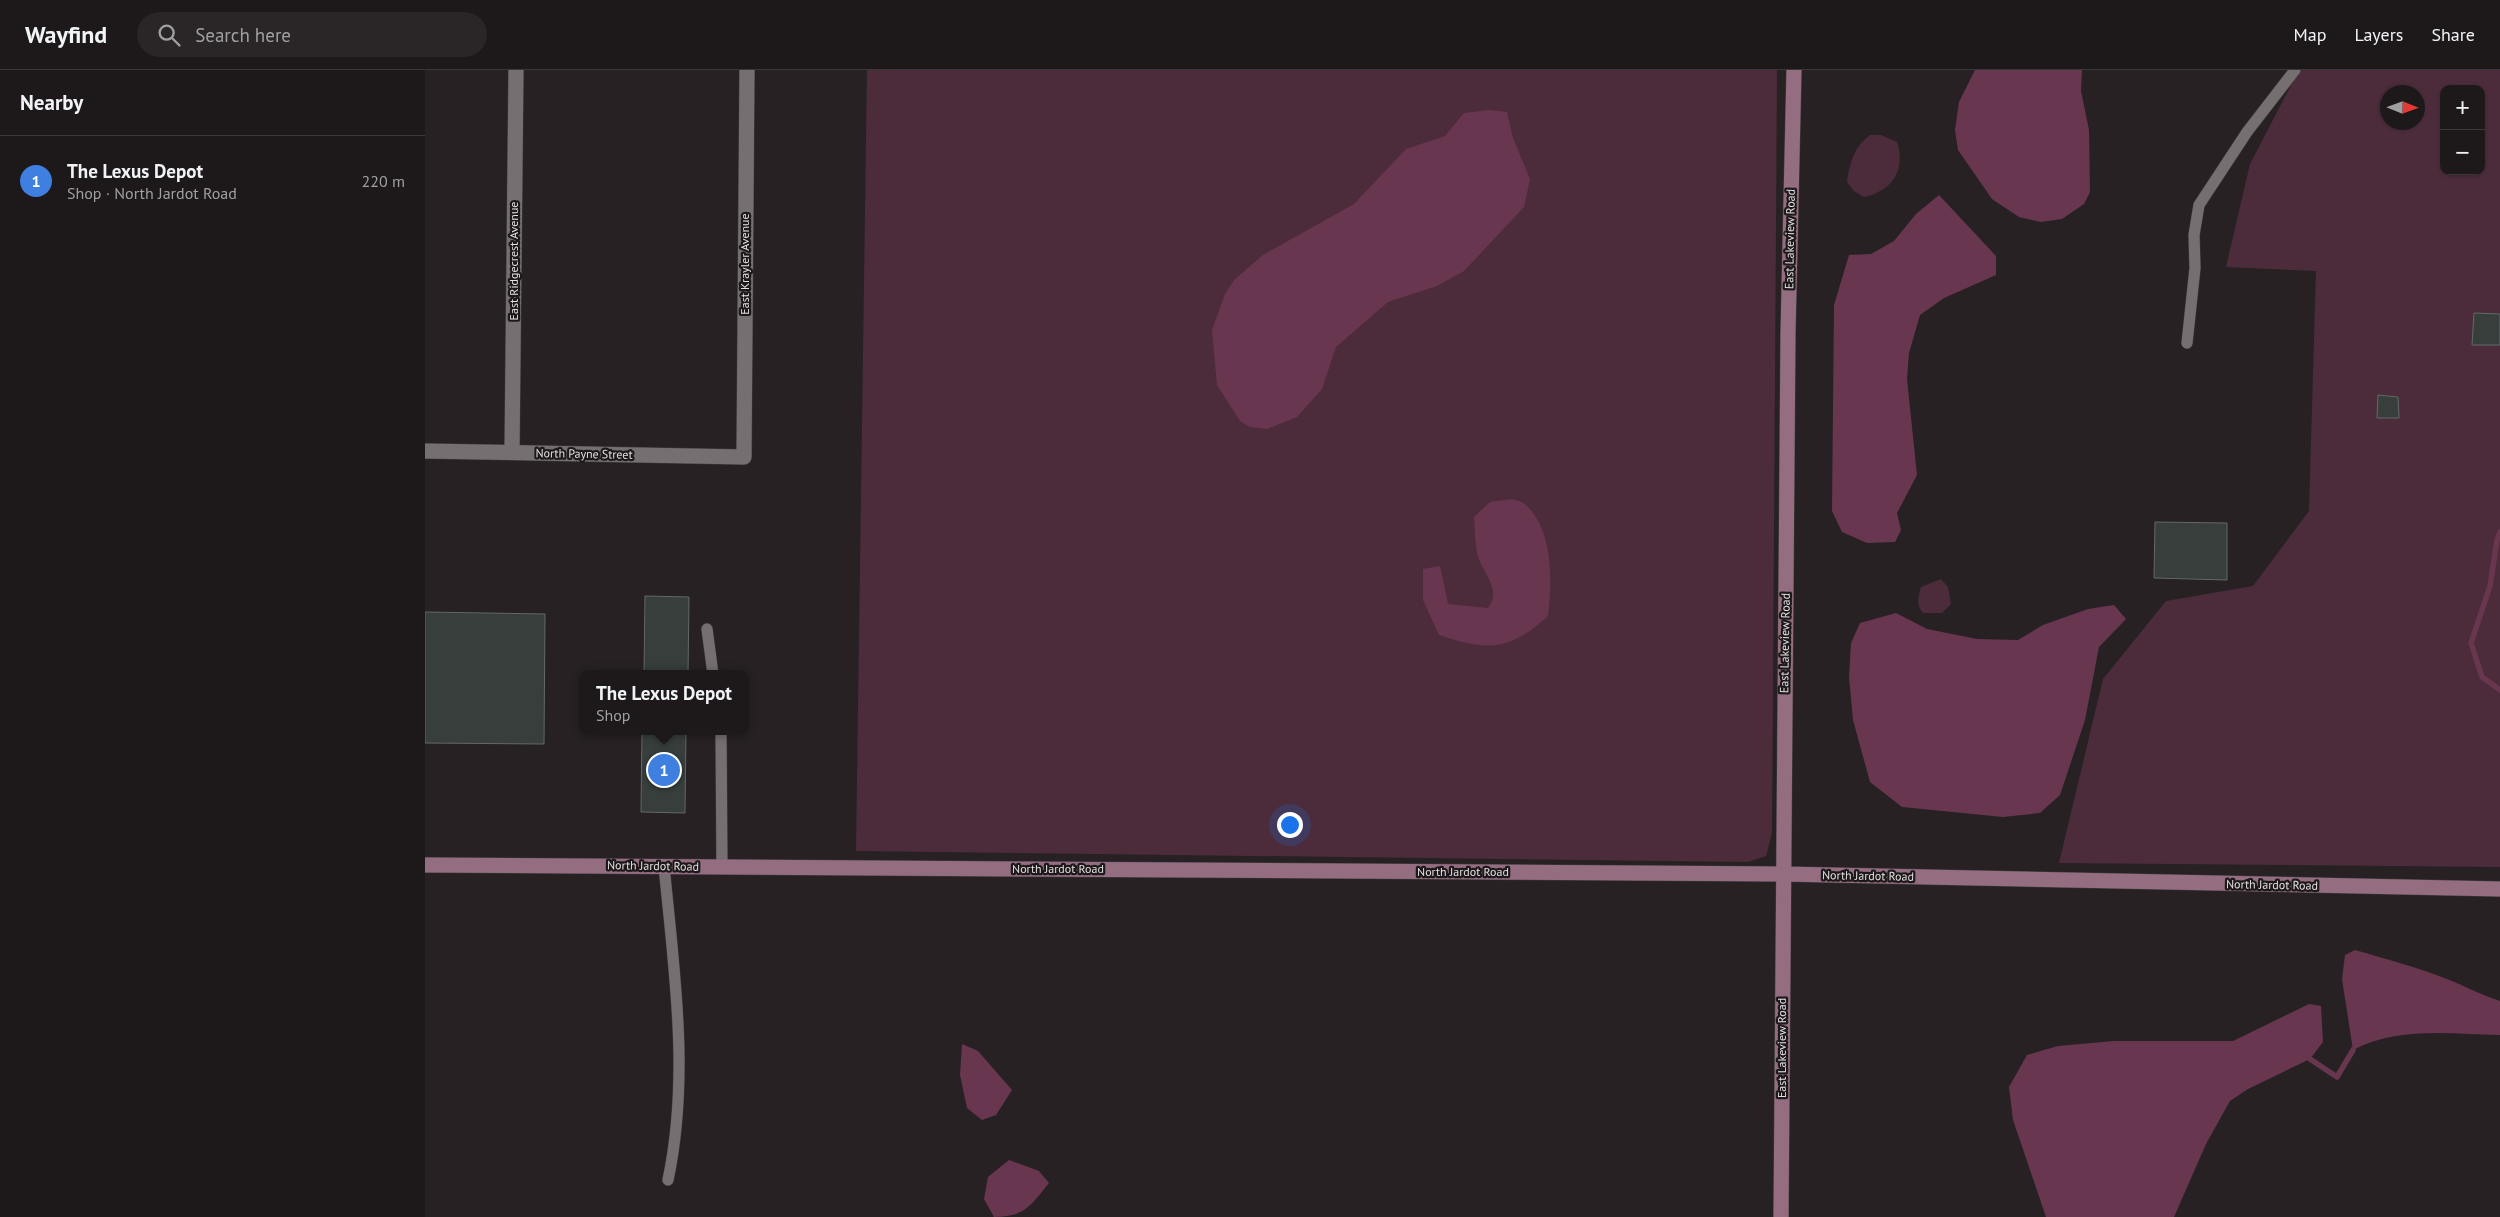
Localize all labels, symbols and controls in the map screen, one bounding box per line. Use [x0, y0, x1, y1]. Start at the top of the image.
search box [137, 12, 487, 57]
text: Wayfind [25, 19, 107, 50]
icon: search [155, 21, 183, 49]
text: Search here [195, 23, 291, 47]
text: Map [2294, 23, 2326, 46]
text: Layers [2354, 23, 2403, 46]
text: Share [2431, 23, 2475, 46]
north arrow [2380, 85, 2425, 130]
map controls [2440, 85, 2485, 175]
button: + [2440, 85, 2485, 130]
text: Nearby [20, 89, 83, 116]
button: − [2440, 130, 2485, 175]
text: The Lexus Depot [67, 159, 203, 183]
text: 1 [31, 171, 41, 191]
text: 220 m [362, 171, 405, 191]
text: Shop · North Jardot Road [67, 183, 237, 203]
street label: East Lakeview Road [1781, 189, 1798, 289]
street label: East Ridgecrest Avenue [506, 202, 521, 320]
street label: East Krayler Avenue [737, 213, 752, 315]
street label: North Payne Street [535, 445, 633, 462]
street label: East Lakeview Road [1776, 593, 1793, 693]
popup [579, 670, 749, 735]
text: The Lexus Depot [596, 681, 732, 705]
text: Shop [596, 705, 630, 725]
pin: 1 [648, 751, 680, 789]
your location [1277, 812, 1303, 838]
street label: North Jardot Road [607, 857, 699, 874]
street label: North Jardot Road [1012, 861, 1104, 876]
street label: North Jardot Road [1417, 864, 1509, 879]
street label: North Jardot Road [1822, 867, 1914, 884]
street label: North Jardot Road [2226, 876, 2318, 893]
street label: East Lakeview Road [1774, 998, 1789, 1098]

